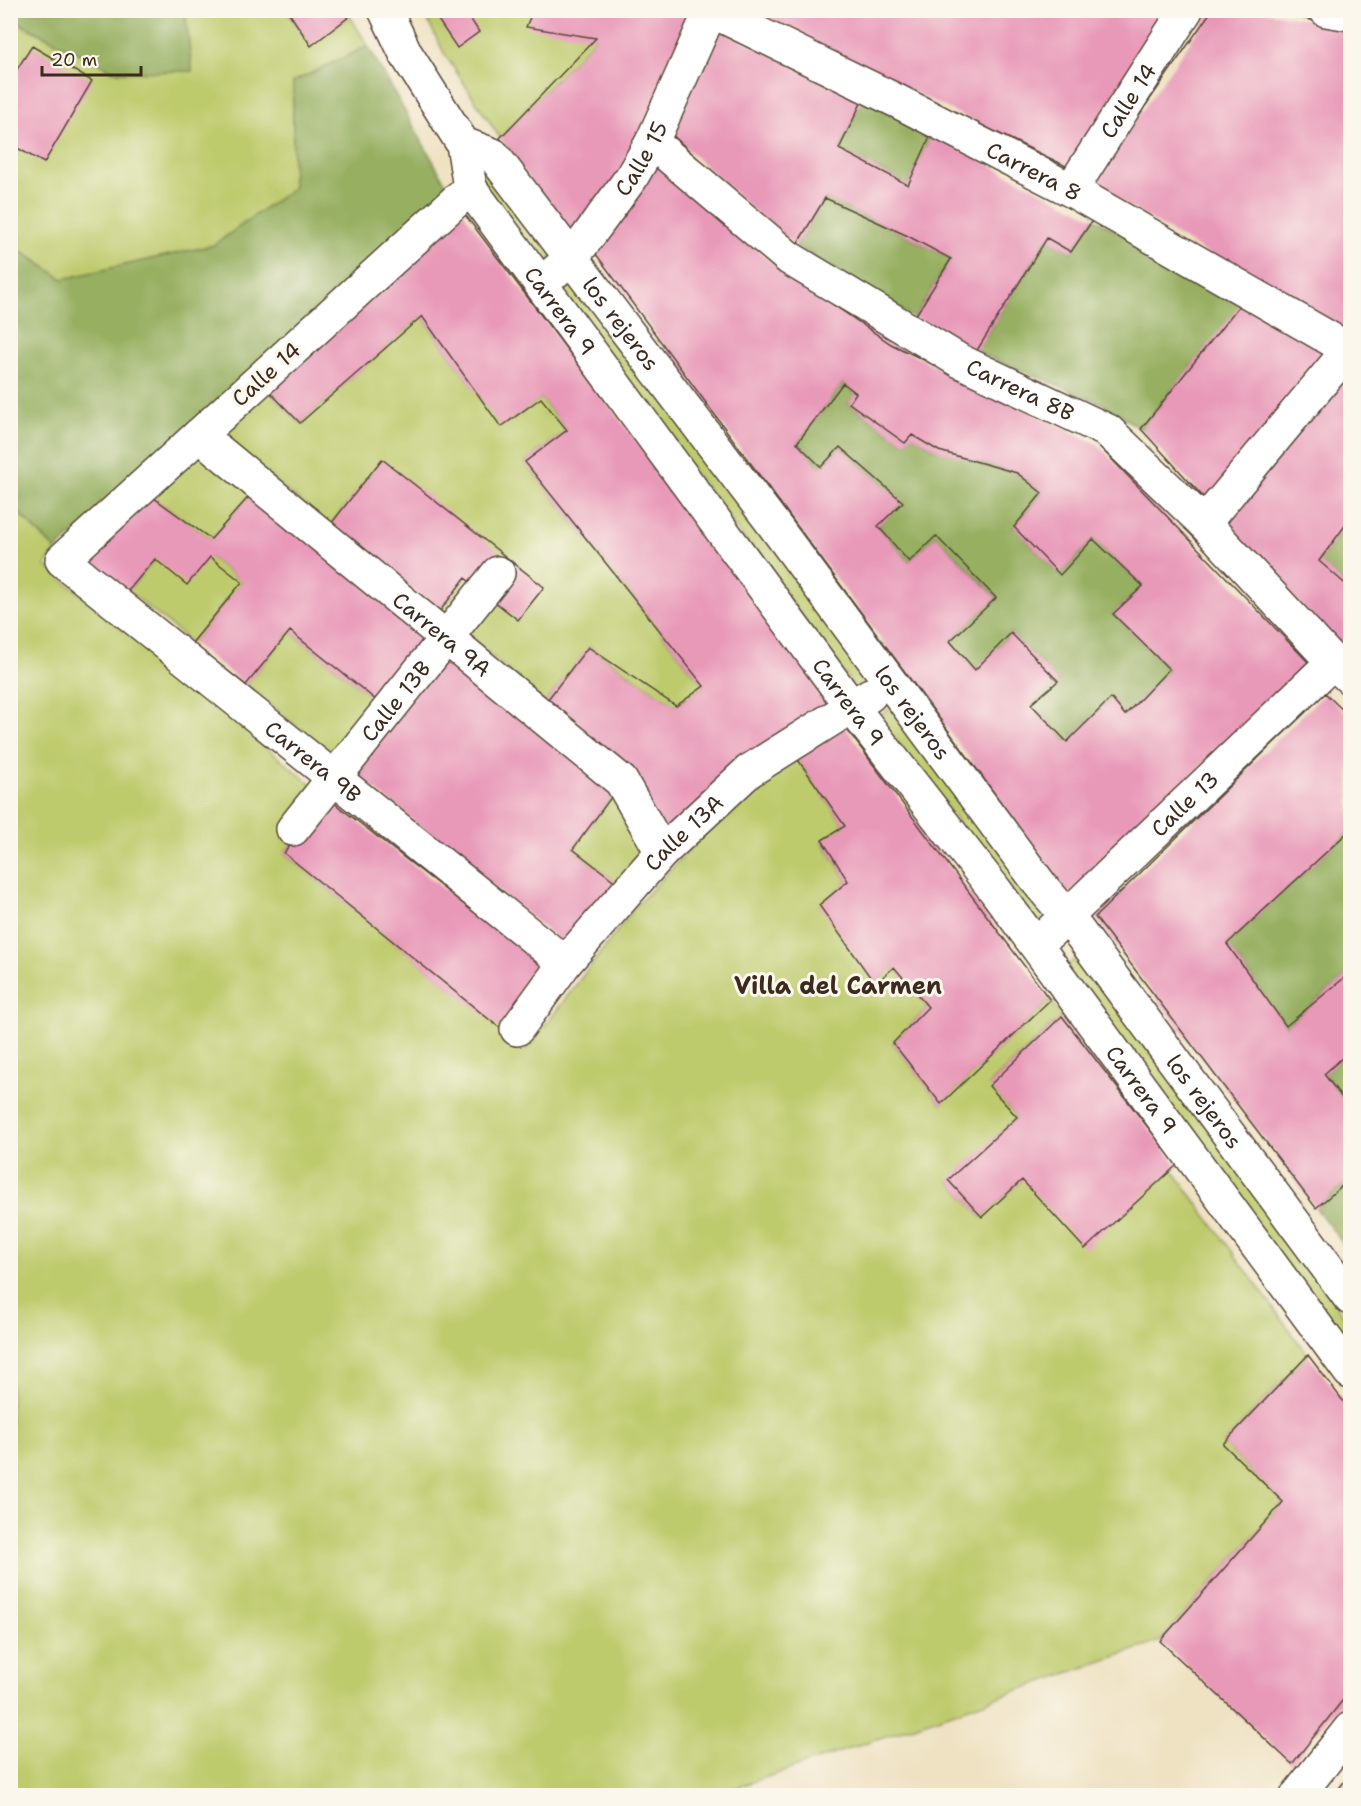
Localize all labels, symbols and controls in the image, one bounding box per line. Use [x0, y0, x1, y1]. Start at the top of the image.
scale bar [42, 39, 141, 77]
text: 20 m [51, 48, 97, 72]
street label: Calle 14 [1094, 58, 1163, 144]
street label: Calle 15 [608, 117, 674, 202]
street label: Carrera 8 [981, 135, 1087, 208]
street label: Carrera 9 [518, 261, 602, 361]
street label: los rejeros [576, 272, 666, 377]
street label: Calle 14 [226, 336, 307, 413]
street label: Carrera 8B [962, 352, 1079, 428]
street label: Carrera 9A [386, 586, 497, 683]
street label: Carrera 9 [805, 652, 891, 752]
street label: Calle 13B [354, 655, 437, 748]
street label: los rejeros [868, 660, 957, 766]
street label: Carrera 9B [259, 714, 367, 809]
street label: Calle 13 [1145, 765, 1225, 843]
street label: Calle 13A [638, 788, 730, 877]
district label: Villa del Carmen [734, 970, 942, 1002]
street label: Carrera 9 [1099, 1039, 1184, 1140]
street label: los rejeros [1160, 1049, 1248, 1155]

